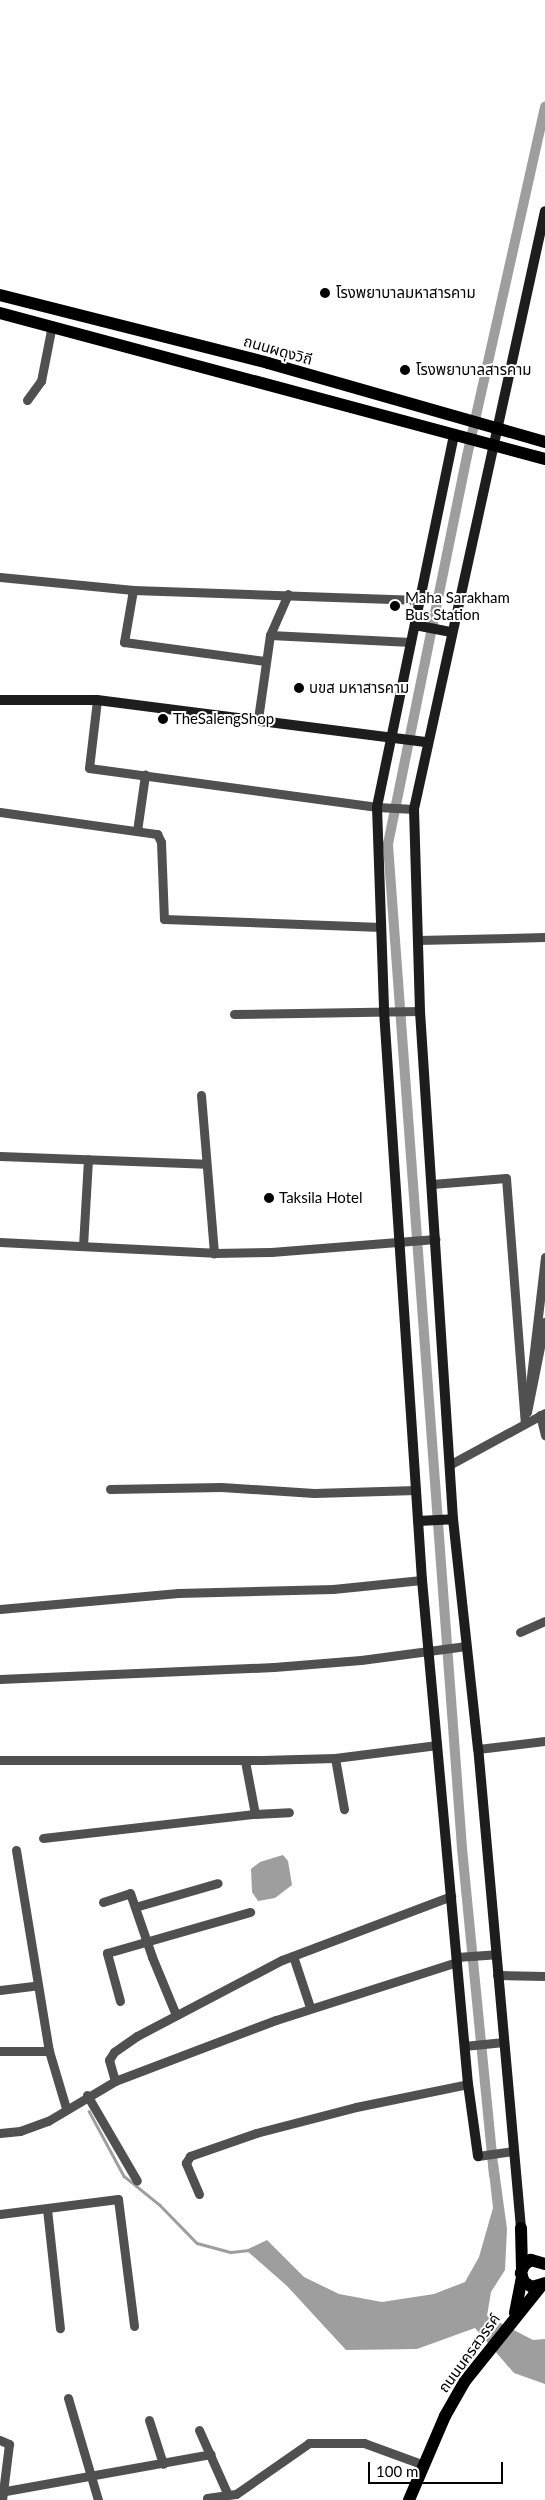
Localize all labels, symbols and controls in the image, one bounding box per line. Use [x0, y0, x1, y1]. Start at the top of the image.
place label: โรงพยาบาลมหาสารคาม [336, 284, 476, 302]
marker: โรงพยาบาลมหาสารคาม [318, 286, 332, 300]
street label: ถนนผดุงวิถี [241, 332, 315, 368]
place label: โรงพยาบาลสารคาม [416, 361, 531, 379]
marker: โรงพยาบาลสารคาม [398, 363, 412, 377]
place label: Maha Sarakham Bus Station [405, 588, 510, 623]
marker: Maha Sarakham Bus Station [389, 600, 401, 612]
place label: บขส มหาสารคาม [309, 679, 409, 697]
marker: บขส มหาสารคาม [293, 682, 305, 694]
place label: TheSalengShop [173, 710, 274, 728]
marker: TheSalengShop [157, 713, 169, 725]
place label: Taksila Hotel [279, 1189, 363, 1207]
marker: Taksila Hotel [263, 1192, 275, 1204]
street label: ถนนนครสวรรค์ [434, 2310, 504, 2396]
scale bar [370, 2452, 505, 2484]
text: 100 m [376, 2462, 418, 2480]

